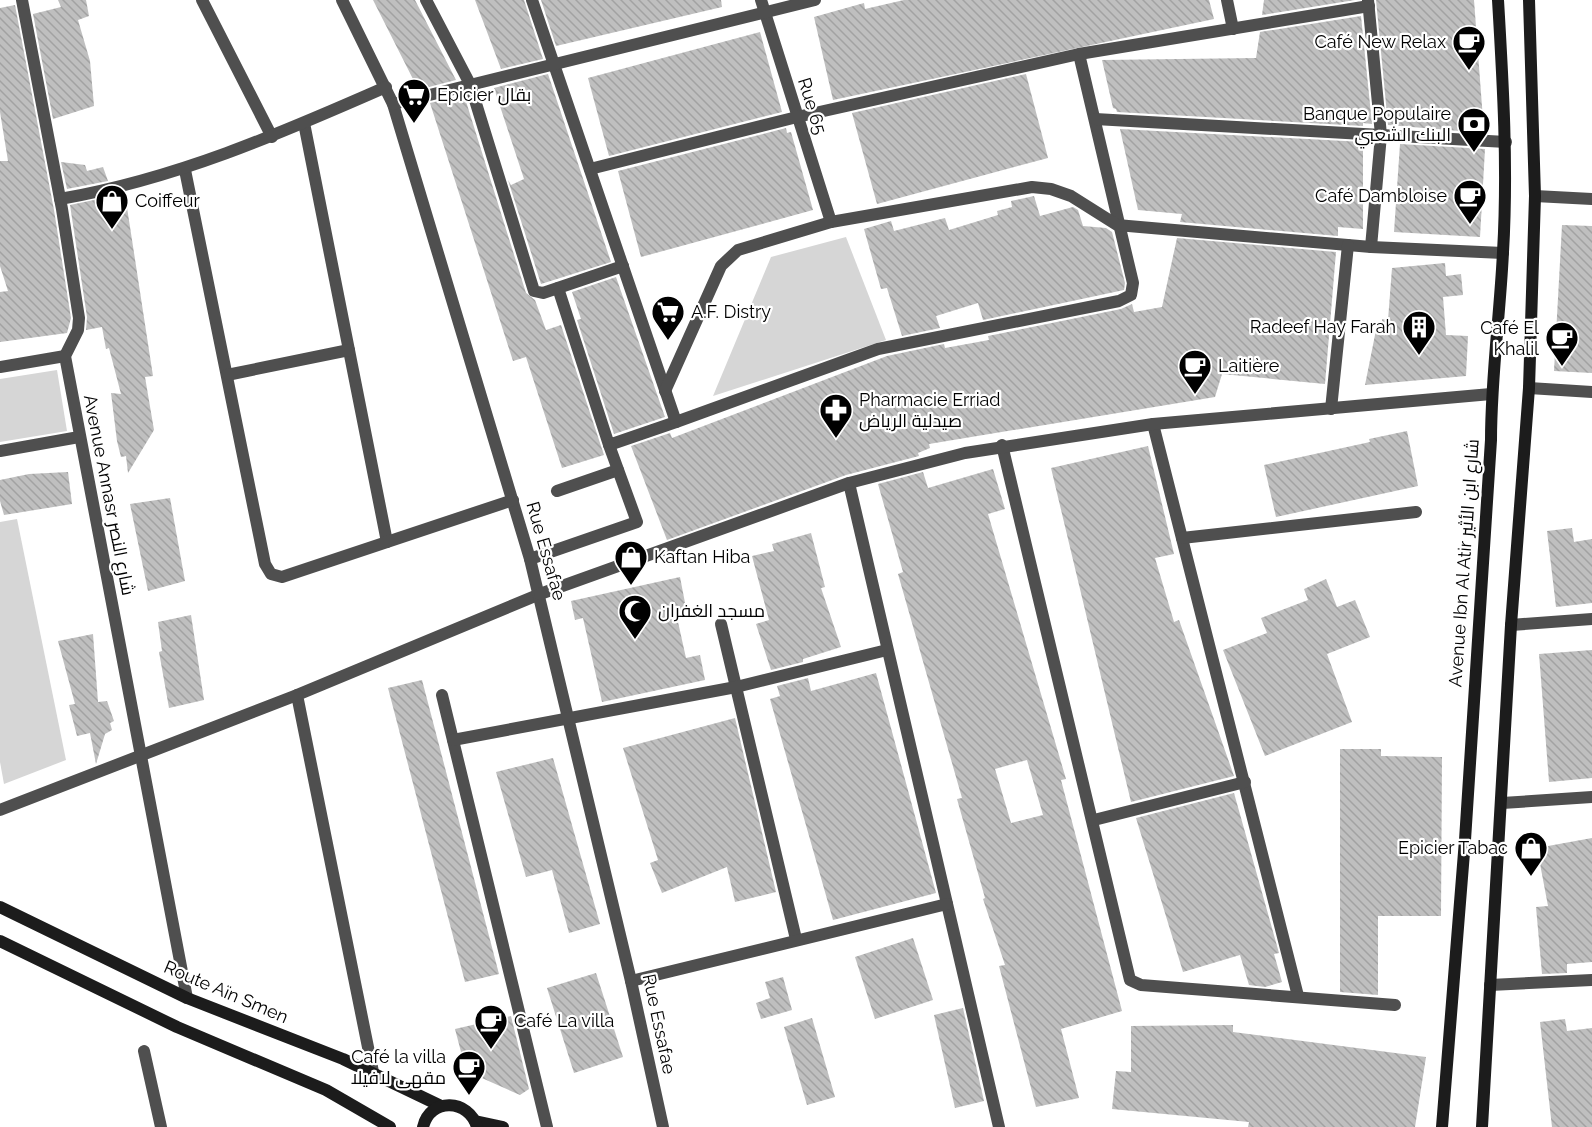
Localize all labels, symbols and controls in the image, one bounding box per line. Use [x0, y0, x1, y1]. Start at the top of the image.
cafe icon: Café New Relax [1451, 24, 1487, 71]
place label: Café New Relax [1315, 31, 1446, 52]
street label: Rue 65 [794, 75, 831, 137]
supermarket icon: Epicier بقال [396, 77, 432, 124]
place label: Epicier بقال [437, 84, 531, 106]
place label: Banque Populaire البنك الشعبي [1303, 103, 1451, 149]
bank icon: Banque Populaire البنك الشعبي [1456, 106, 1492, 153]
cafe icon: Café Dambloise [1452, 178, 1488, 225]
shop icon: Coiffeur [94, 183, 130, 230]
place label: Café Dambloise [1315, 185, 1447, 206]
place label: Coiffeur [135, 190, 200, 211]
supermarket icon: A.F. Distry [650, 294, 686, 341]
place label: A.F. Distry [691, 301, 771, 322]
building icon: Radeef Hay Farah [1401, 309, 1437, 356]
place label: Radeef Hay Farah [1250, 316, 1396, 337]
place label: Café El Khalil [1480, 317, 1539, 359]
cafe icon: Café El Khalil [1544, 320, 1580, 367]
cafe icon: Laitière [1177, 348, 1213, 395]
place label: Laitière [1218, 355, 1280, 376]
place label: Pharmacie Erriad صيدلية الرياض [859, 389, 1001, 432]
pharmacy icon: Pharmacie Erriad صيدلية الرياض [818, 392, 854, 439]
street label: Avenue Annasr شارع النصر [78, 393, 139, 597]
street label: Avenue Ibn Al Atir شارع ابن الأثير [1444, 438, 1485, 688]
street label: Rue Essafae [522, 499, 571, 603]
shop icon: Kaftan Hiba [613, 539, 649, 586]
place label: Kaftan Hiba [654, 546, 750, 567]
mosque icon: مسجد الغفران [617, 593, 653, 640]
place label: مسجد الغفران [658, 600, 765, 622]
shop icon: Epicier Tabac [1513, 830, 1549, 877]
place label: Epicier Tabac [1398, 837, 1508, 858]
street label: Route Aïn Smen [161, 956, 292, 1027]
street label: Rue Essafae [639, 972, 680, 1076]
cafe icon: Café La villa [473, 1003, 509, 1050]
place label: Café La villa [514, 1010, 614, 1031]
place label: Café la villa مقهى لافيلا [351, 1046, 446, 1089]
cafe icon: Café la villa مقهى لافيلا [451, 1049, 487, 1096]

